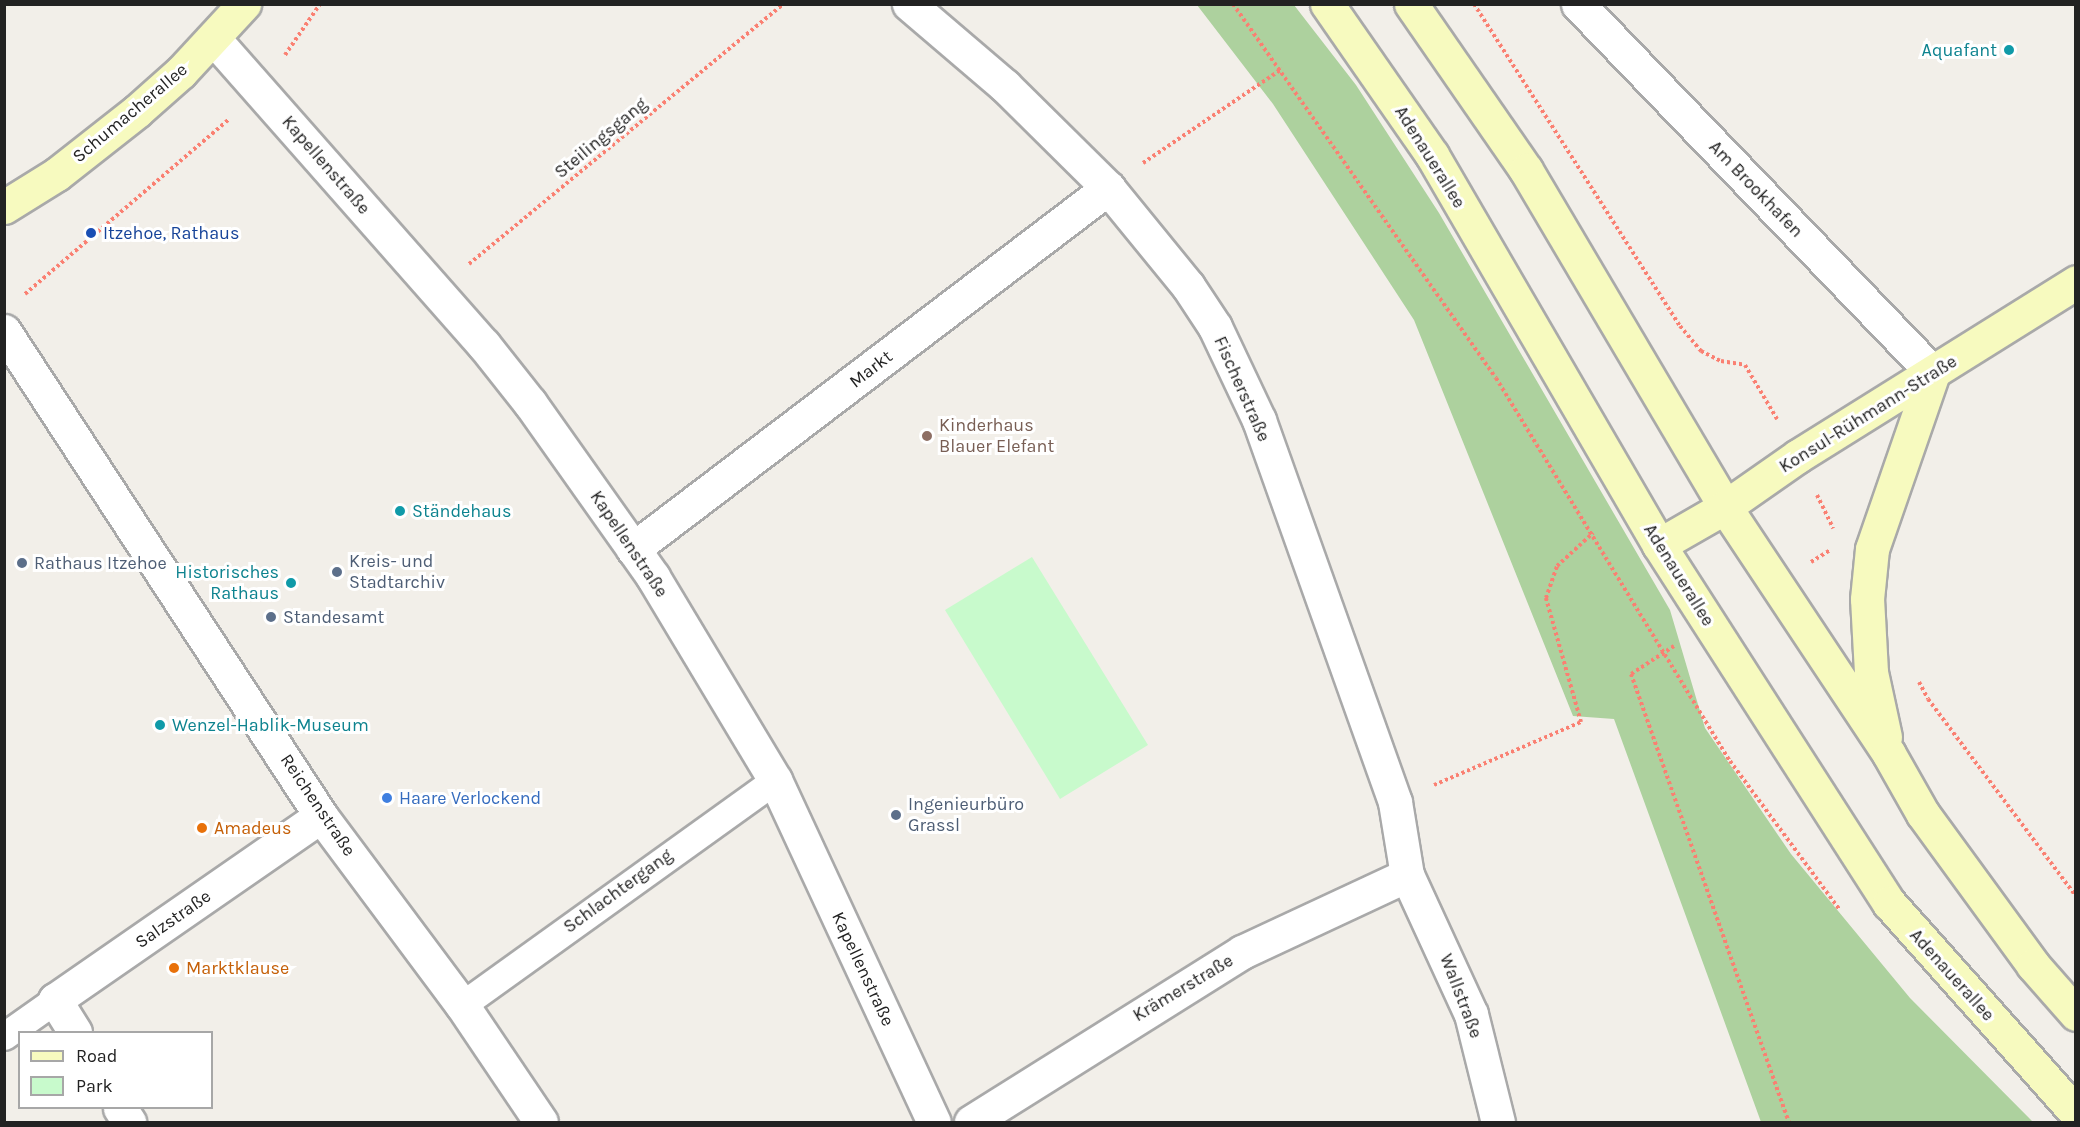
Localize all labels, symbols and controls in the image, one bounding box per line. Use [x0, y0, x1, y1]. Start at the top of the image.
place label: Aquafant [1922, 39, 1997, 61]
marker: Aquafant [2002, 43, 2016, 57]
street label: Schumacherallee [68, 59, 192, 167]
street label: Steilingsgang [550, 93, 652, 183]
street label: Adenauerallee [1390, 102, 1470, 212]
street label: Kapellenstraße [277, 111, 375, 219]
street label: Am Brookhafen [1704, 136, 1808, 242]
place label: Itzehoe, Rathaus [103, 222, 239, 244]
marker: Itzehoe, Rathaus [84, 226, 98, 240]
street label: Fischerstraße [1209, 333, 1275, 445]
street label: Markt [845, 346, 897, 392]
street label: Konsul-Rühmann-Straße [1775, 350, 1961, 478]
place label: Kinderhaus Blauer Elefant [939, 415, 1054, 458]
marker: Kinderhaus Blauer Elefant [920, 429, 934, 443]
street label: Kapellenstraße [585, 487, 673, 601]
place label: Ständehaus [412, 500, 511, 522]
marker: Ständehaus [393, 504, 407, 518]
street label: Adenauerallee [1639, 520, 1719, 630]
place label: Kreis- und Stadtarchiv [349, 551, 445, 594]
place label: Rathaus Itzehoe [34, 552, 167, 574]
marker: Rathaus Itzehoe [15, 556, 29, 570]
place label: Historisches Rathaus [175, 562, 279, 604]
marker: Kreis- und Stadtarchiv [330, 565, 344, 579]
marker: Historisches Rathaus [284, 576, 298, 590]
place label: Standesamt [283, 606, 384, 628]
marker: Standesamt [264, 610, 278, 624]
place label: Wenzel-Hablik-Museum [172, 714, 369, 736]
marker: Wenzel-Hablik-Museum [153, 718, 167, 732]
street label: Reichenstraße [276, 750, 360, 860]
place label: Haare Verlockend [399, 787, 541, 809]
marker: Haare Verlockend [380, 791, 394, 805]
place label: Ingenieurbüro Grassl [908, 794, 1024, 836]
marker: Ingenieurbüro Grassl [889, 808, 903, 822]
place label: Amadeus [214, 817, 291, 839]
marker: Amadeus [195, 821, 209, 835]
street label: Schlachtergang [559, 844, 677, 938]
street label: Salzstraße [131, 885, 215, 953]
street label: Kapellenstraße [827, 908, 899, 1030]
street label: Adenauerallee [1905, 925, 1999, 1025]
street label: Krämerstraße [1129, 950, 1237, 1026]
street label: Wallstraße [1435, 951, 1487, 1041]
place label: Marktklause [186, 957, 289, 979]
marker: Marktklause [167, 961, 181, 975]
legend [18, 1031, 213, 1109]
text: Road [76, 1045, 117, 1067]
text: Park [76, 1075, 113, 1097]

